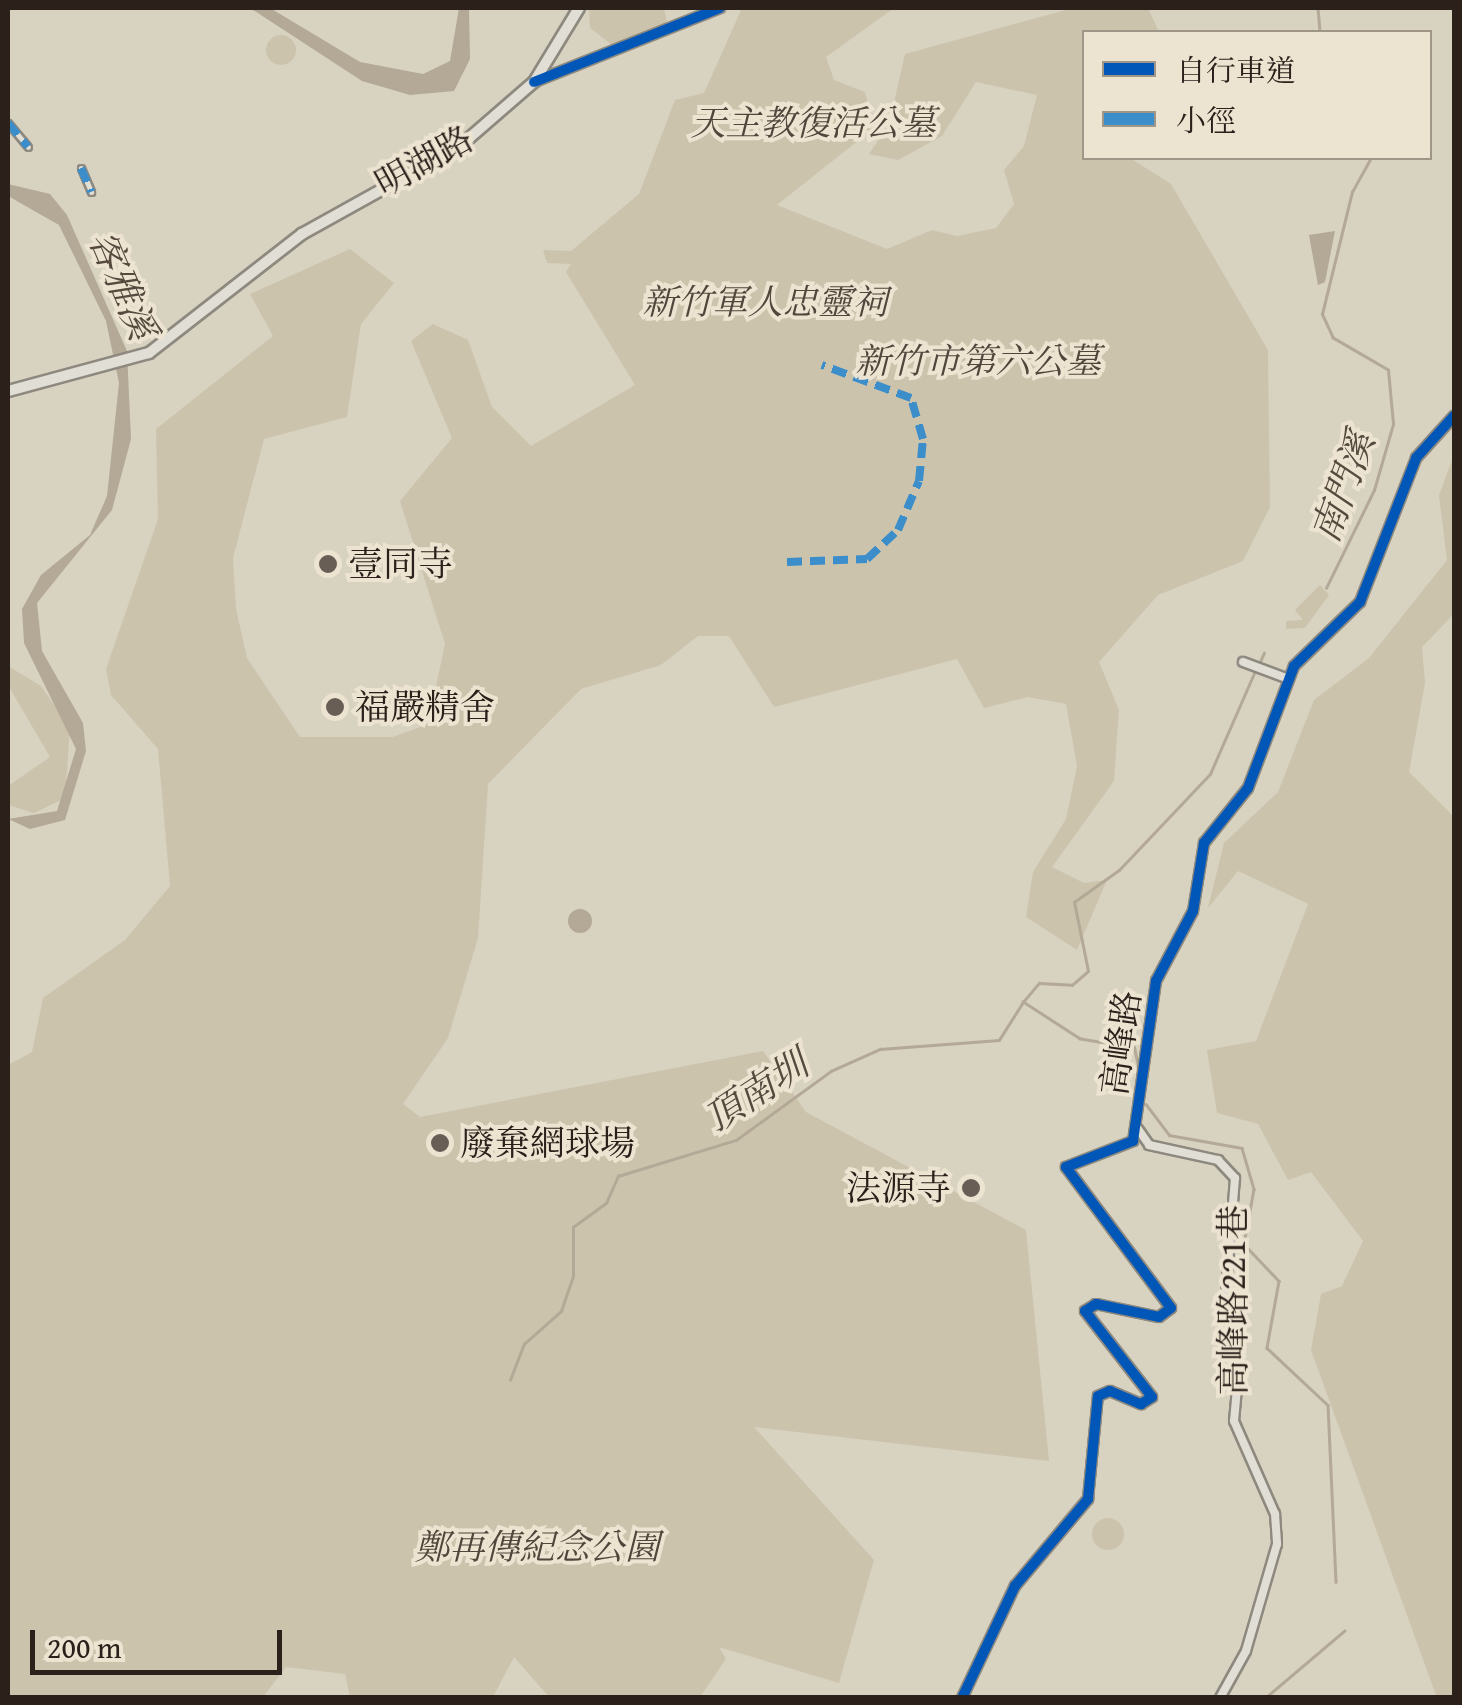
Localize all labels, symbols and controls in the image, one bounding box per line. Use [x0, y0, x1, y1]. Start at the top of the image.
legend [1082, 30, 1432, 160]
text: 自行車道 [1176, 48, 1296, 92]
text: 小徑 [1176, 98, 1236, 142]
park label: 天主教復活公墓 [691, 102, 935, 144]
street label: 明湖路 [368, 117, 480, 205]
water label: 客雅溪 [80, 224, 166, 346]
park label: 新竹軍人忠靈祠 [643, 281, 887, 323]
park label: 新竹市第六公墓 [856, 340, 1100, 382]
water label: 南門溪 [1302, 426, 1384, 548]
place label: 壹同寺 [348, 543, 453, 585]
marker: 壹同寺 [317, 553, 339, 575]
place label: 福嚴精舍 [355, 686, 495, 728]
marker: 福嚴精舍 [324, 696, 346, 718]
street label: 高峰路 [1093, 988, 1149, 1098]
water label: 頂南圳 [696, 1041, 816, 1141]
place label: 廢棄網球場 [460, 1122, 635, 1164]
marker: 廢棄網球場 [429, 1132, 451, 1154]
place label: 法源寺 [846, 1167, 951, 1209]
marker: 法源寺 [960, 1177, 982, 1199]
street label: 高峰路221巷 [1212, 1205, 1254, 1395]
park label: 鄭再傳紀念公園 [415, 1526, 659, 1568]
scale bar [35, 1610, 288, 1672]
text: 200 m [47, 1625, 121, 1669]

